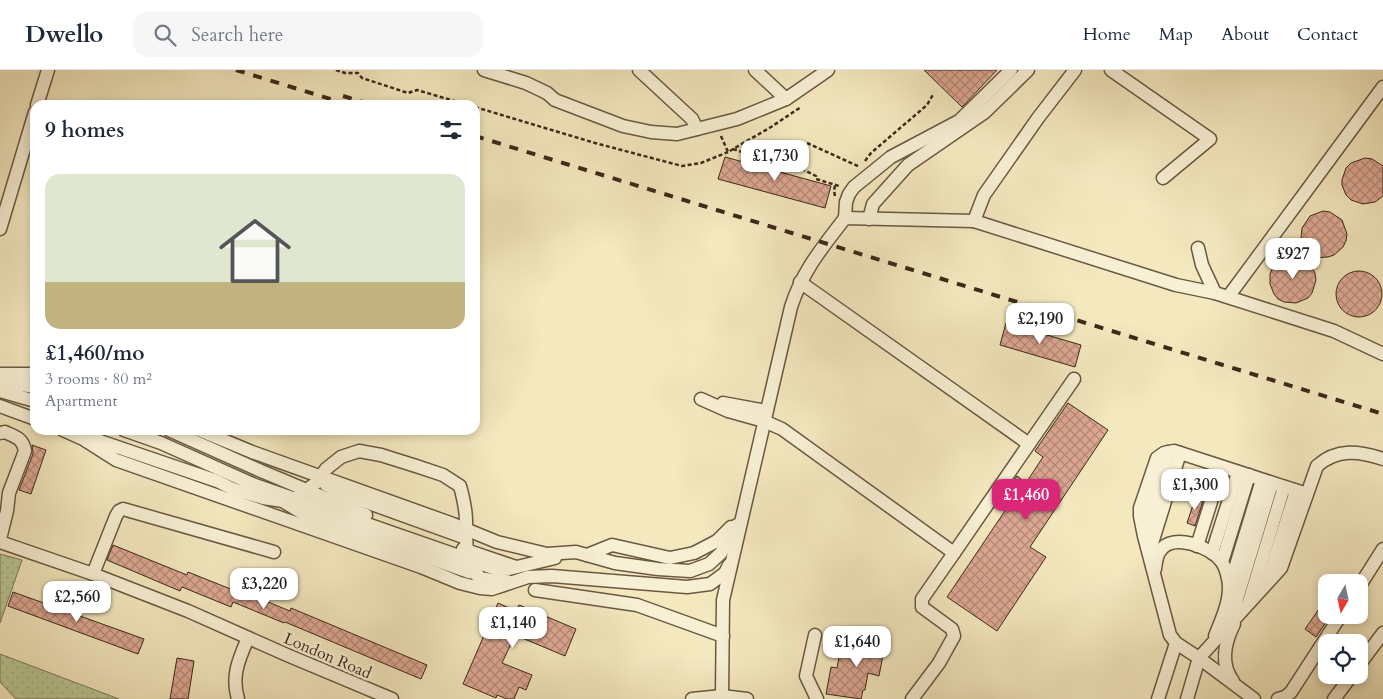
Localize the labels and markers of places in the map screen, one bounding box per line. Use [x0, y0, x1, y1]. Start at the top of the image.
pin: £1,730 [734, 140, 816, 182]
pin: £927 [1263, 238, 1323, 280]
pin: £2,190 [999, 302, 1081, 345]
pin: £1,300 [1154, 468, 1236, 511]
pin: £1,460 [985, 478, 1067, 521]
pin: £3,220 [223, 568, 305, 610]
pin: £2,560 [36, 580, 118, 623]
pin: £1,140 [472, 606, 554, 649]
pin: £1,640 [816, 626, 898, 668]

